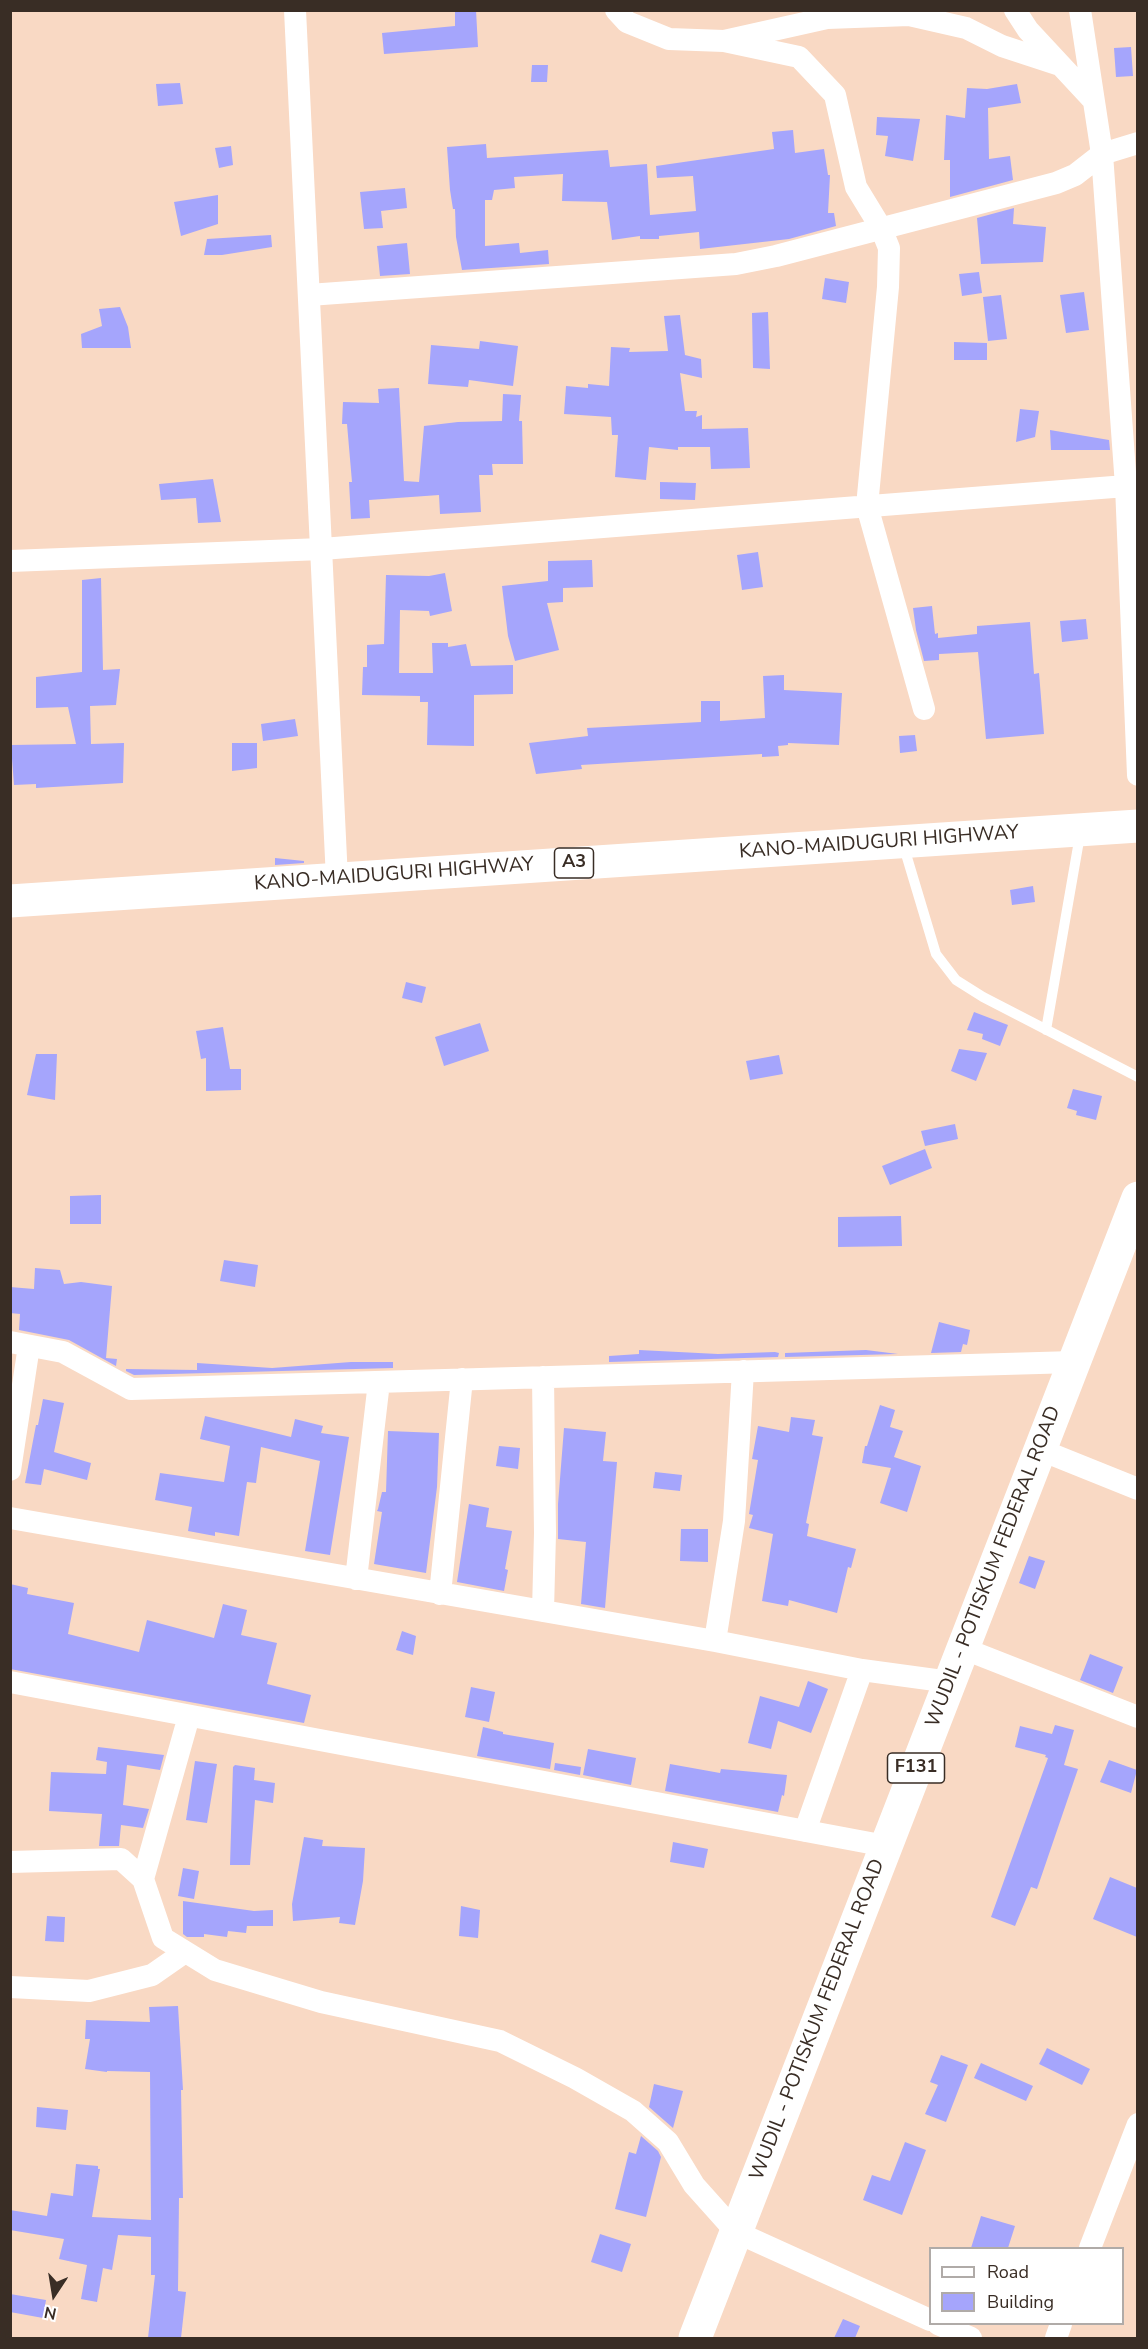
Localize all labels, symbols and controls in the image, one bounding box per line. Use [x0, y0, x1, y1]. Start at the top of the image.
street label: KANO-MAIDUGURI HIGHWAY [738, 821, 1020, 865]
road number: A3 [554, 848, 594, 878]
street label: KANO-MAIDUGURI HIGHWAY [253, 853, 535, 897]
street label: WUDIL - POTISKUM FEDERAL ROAD [921, 1403, 1067, 1731]
road number: F131 [888, 1753, 944, 1783]
street label: WUDIL - POTISKUM FEDERAL ROAD [745, 1856, 891, 2184]
legend [929, 2247, 1124, 2325]
text: Road [987, 2260, 1029, 2284]
north arrow [24, 2265, 84, 2325]
text: Building [987, 2290, 1054, 2314]
text: N [42, 2301, 58, 2325]

